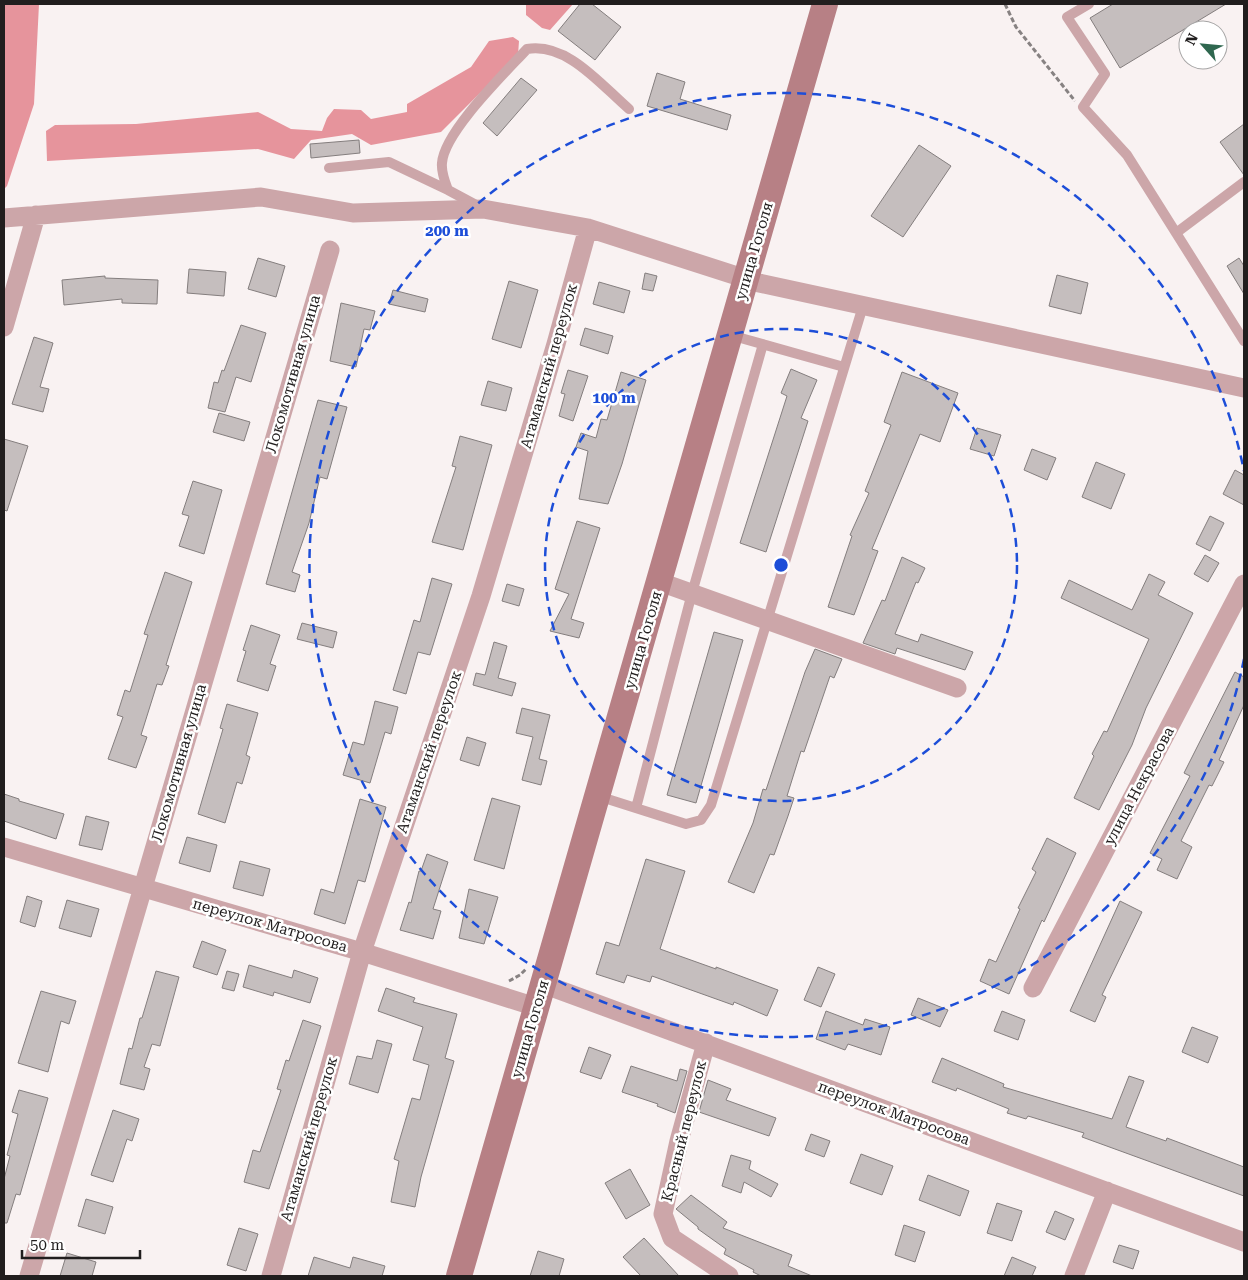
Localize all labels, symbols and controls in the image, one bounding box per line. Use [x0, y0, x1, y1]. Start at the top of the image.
north arrow [1178, 20, 1228, 70]
text: N [1182, 30, 1201, 48]
street label: улица Гоголя [731, 200, 777, 302]
text: 200 m [425, 222, 469, 240]
street label: Атаманский переулок [517, 281, 581, 451]
street label: Локомотивная улица [262, 293, 324, 455]
text: 100 m [592, 389, 636, 407]
centre of rings [772, 556, 790, 574]
street label: улица Гоголя [620, 589, 666, 691]
street label: Атаманский переулок [393, 668, 465, 836]
street label: Локомотивная улица [148, 682, 210, 844]
street label: улица Некрасова [1100, 724, 1178, 848]
street label: переулок Матросова [191, 894, 349, 956]
street label: улица Гоголя [507, 978, 553, 1080]
street label: Атаманский переулок [277, 1054, 341, 1224]
street label: Красный переулок [658, 1058, 710, 1204]
street label: переулок Матросова [816, 1077, 972, 1149]
scale bar [22, 1228, 140, 1260]
text: 50 m [30, 1236, 65, 1254]

